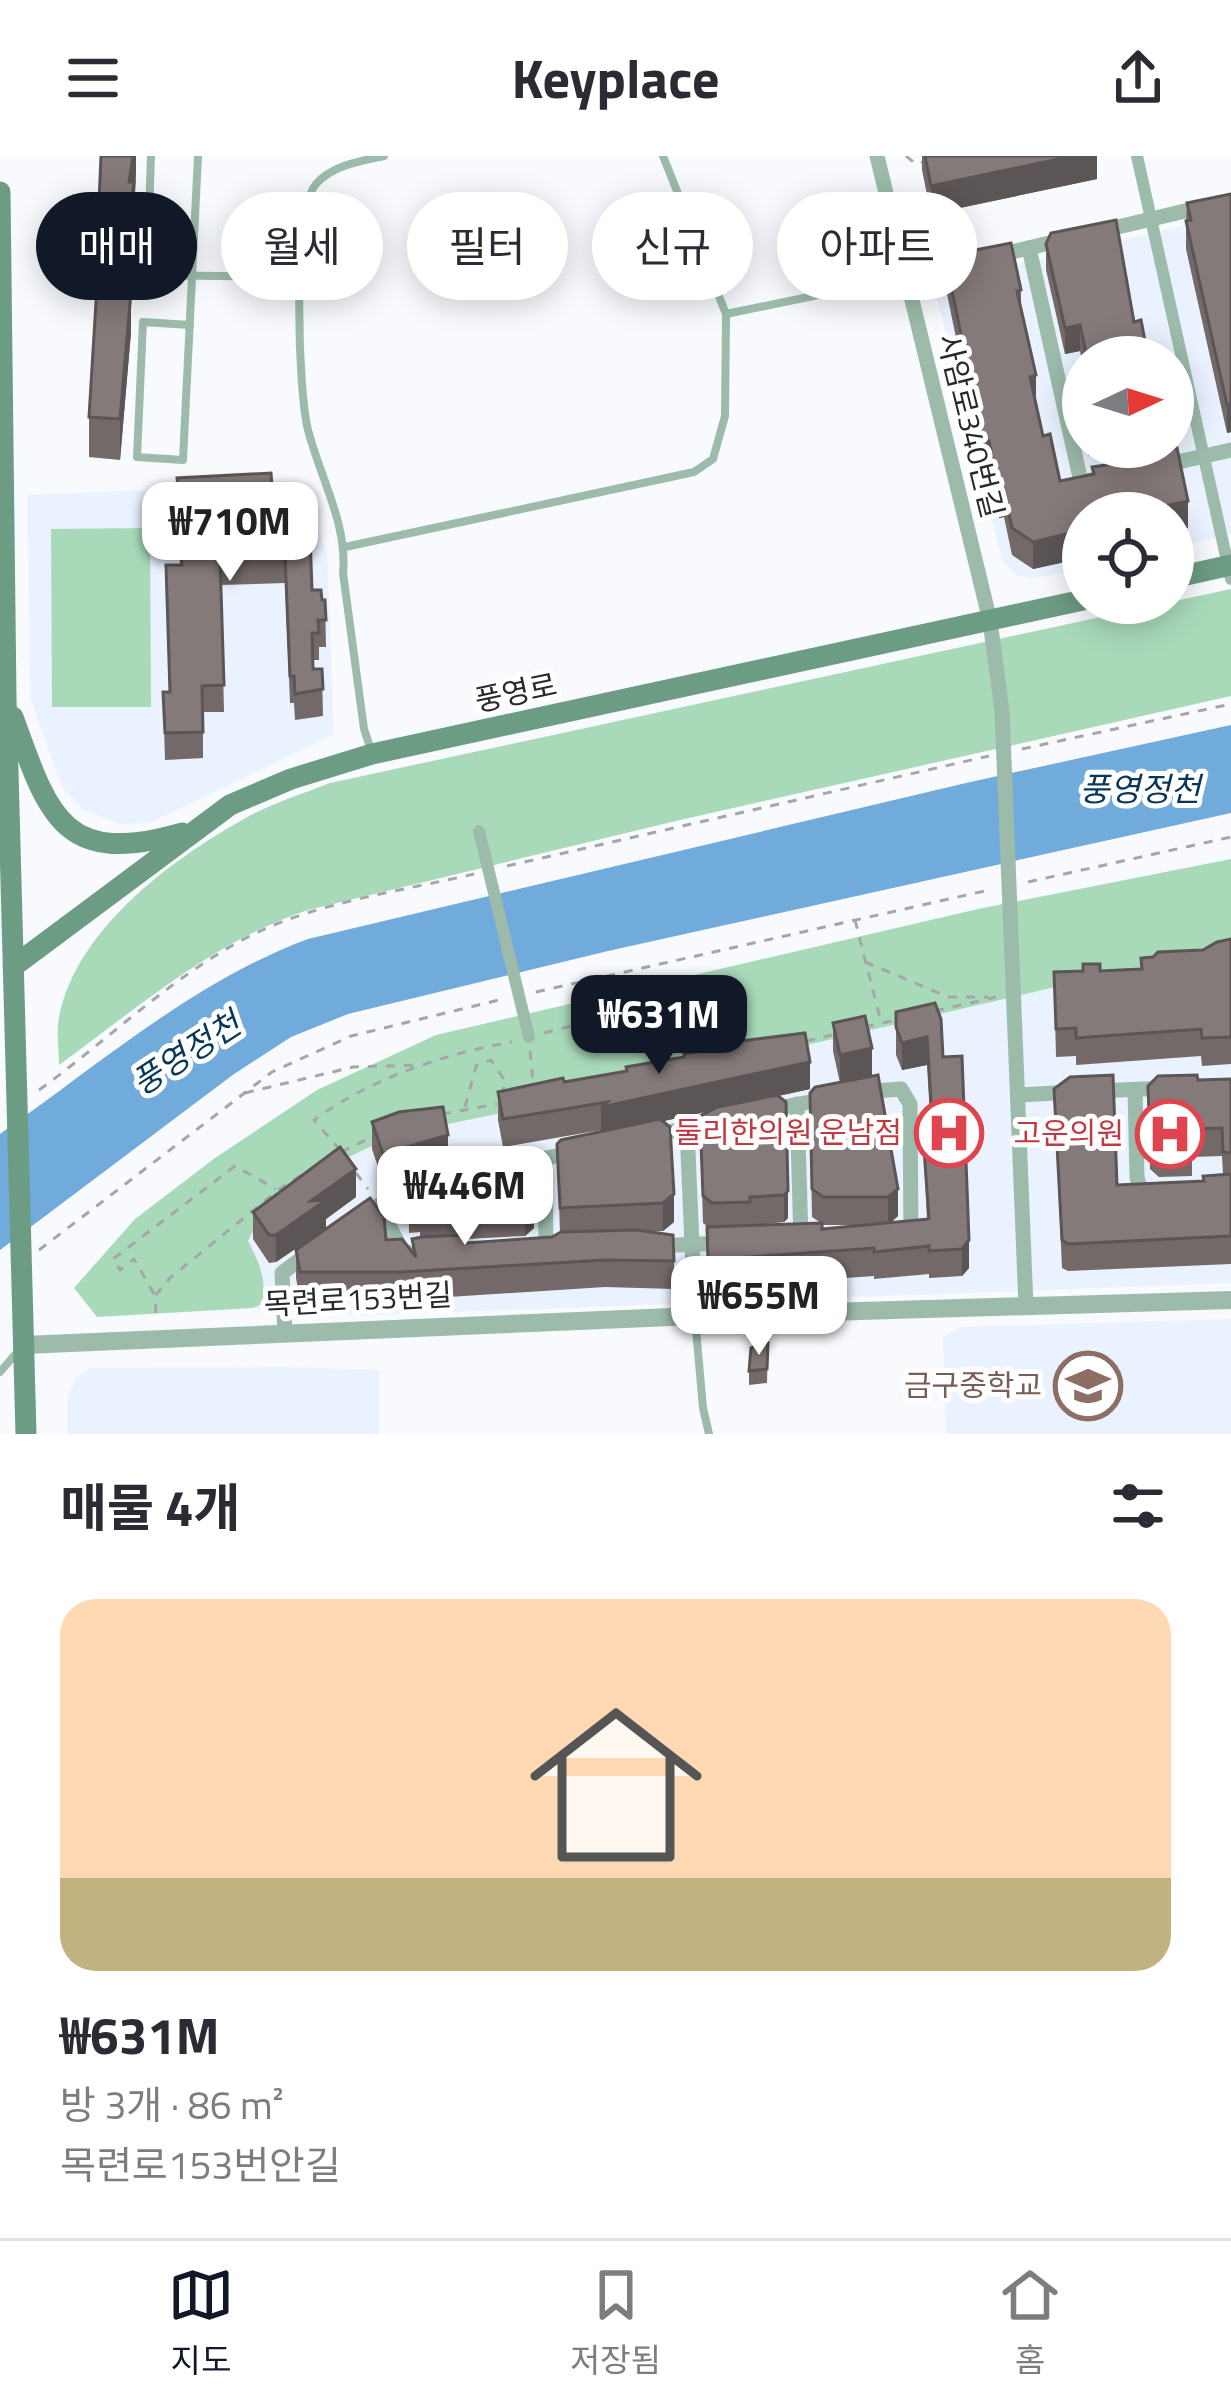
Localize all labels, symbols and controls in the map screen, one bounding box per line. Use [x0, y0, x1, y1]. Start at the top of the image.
text: Keyplace [511, 37, 720, 119]
icon: menu [60, 45, 126, 111]
icon: share [1105, 45, 1171, 111]
chip: 매매 [36, 192, 197, 300]
chip: 월세 [221, 192, 383, 300]
chip: 필터 [407, 192, 568, 300]
chip: 신규 [592, 192, 753, 300]
chip: 아파트 [777, 192, 977, 300]
street label: 사암로340번길 [926, 329, 1016, 523]
north arrow [1062, 336, 1194, 468]
map controls [1062, 336, 1194, 624]
pin: ₩710M [146, 482, 314, 584]
text: ₩710M [169, 491, 291, 550]
button: locate [1062, 492, 1194, 624]
street label: 풍영로 [471, 661, 561, 723]
water label: 풍영정천 [1079, 764, 1204, 814]
pin: ₩631M [575, 975, 743, 1077]
text: ₩631M [598, 984, 720, 1043]
water label: 풍영정천 [121, 997, 254, 1107]
hospital icon: 둘리한의원 운남점 [914, 1098, 984, 1168]
hospital icon: 고운의원 [1135, 1099, 1205, 1169]
place label: 둘리한의원 운남점 [675, 1109, 902, 1155]
place label: 고운의원 [1014, 1110, 1124, 1156]
pin: ₩446M [381, 1146, 549, 1248]
text: ₩446M [404, 1155, 526, 1214]
pin: ₩655M [675, 1256, 843, 1358]
text: ₩655M [698, 1265, 820, 1324]
street label: 목련로153번길 [263, 1271, 453, 1327]
school or university icon: 금구중학교 [1053, 1351, 1123, 1421]
place label: 금구중학교 [904, 1362, 1042, 1408]
text: 매물 4개 [60, 1468, 241, 1546]
icon: filters [1105, 1473, 1171, 1539]
icon: home [508, 1677, 724, 1893]
text: ₩631M [60, 1996, 220, 2074]
text: 방 3개 · 86 m² [60, 2075, 284, 2134]
text: 목련로153번안길 [60, 2135, 341, 2194]
tab: 지도 [168, 2262, 234, 2385]
tab: 저장됨 [570, 2262, 661, 2385]
tab: 홈 [997, 2262, 1063, 2385]

